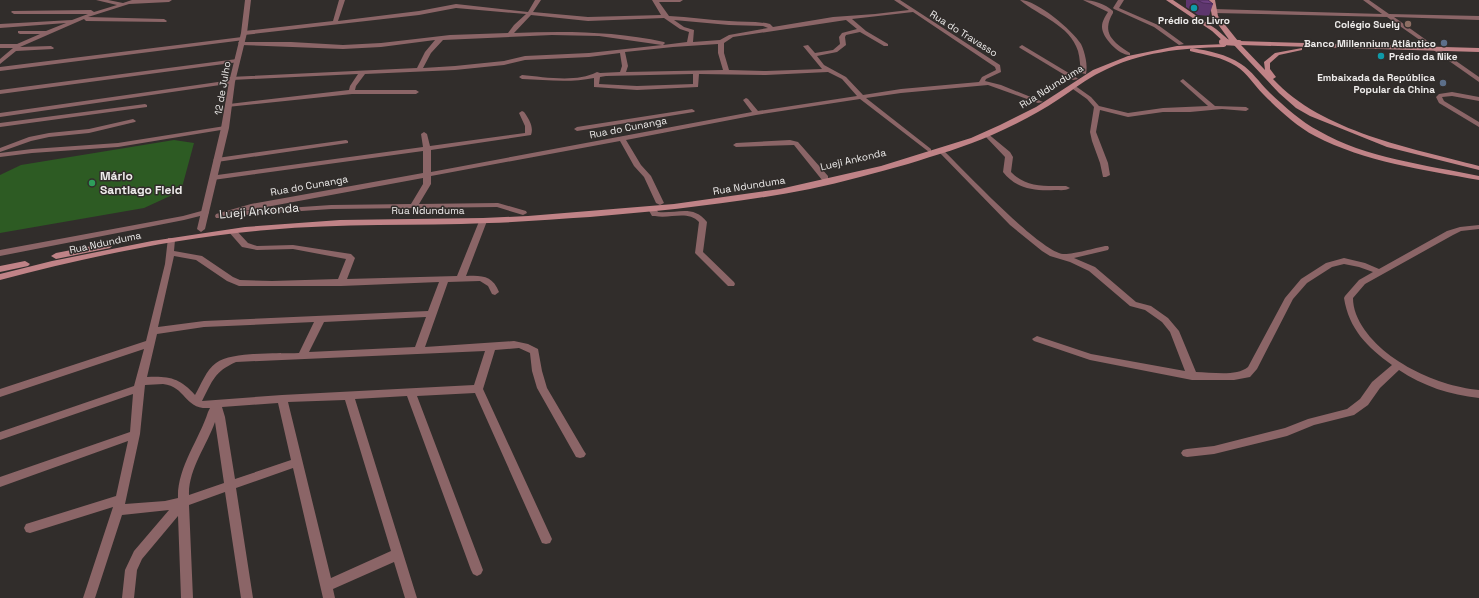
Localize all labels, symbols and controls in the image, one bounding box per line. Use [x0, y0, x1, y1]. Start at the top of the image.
marker: Prédio do Livro [1189, 3, 1199, 13]
street label: Rua do Travasso [927, 7, 1000, 59]
place label: Prédio do Livro [1158, 14, 1230, 27]
place label: Colégio Suely [1335, 18, 1400, 31]
marker: Colégio Suely [1403, 19, 1413, 29]
place label: Banco Millennium Atlântico [1304, 37, 1436, 50]
marker: Banco Millennium Atlântico [1439, 38, 1449, 48]
place label: Prédio da Nike [1389, 50, 1458, 63]
marker: Prédio da Nike [1376, 51, 1386, 61]
street label: 12 de Julho [211, 60, 234, 116]
street label: Rua Ndunduma [1017, 61, 1086, 111]
place label: Embaixada da República Popular da China [1317, 71, 1435, 96]
marker: Embaixada da República Popular da China [1438, 78, 1448, 88]
street label: Rua do Cunanga [588, 114, 668, 141]
street label: Lueji Ankonda [819, 146, 887, 173]
place label: Mário Santiago Field [100, 168, 182, 198]
street label: Rua do Cunanga [269, 172, 349, 199]
street label: Rua Ndunduma [712, 173, 786, 198]
marker: Mário Santiago Field [87, 178, 97, 188]
street label: Lueji Ankonda [218, 200, 300, 222]
street label: Rua Ndunduma [392, 204, 465, 217]
street label: Rua Ndunduma [68, 228, 142, 256]

